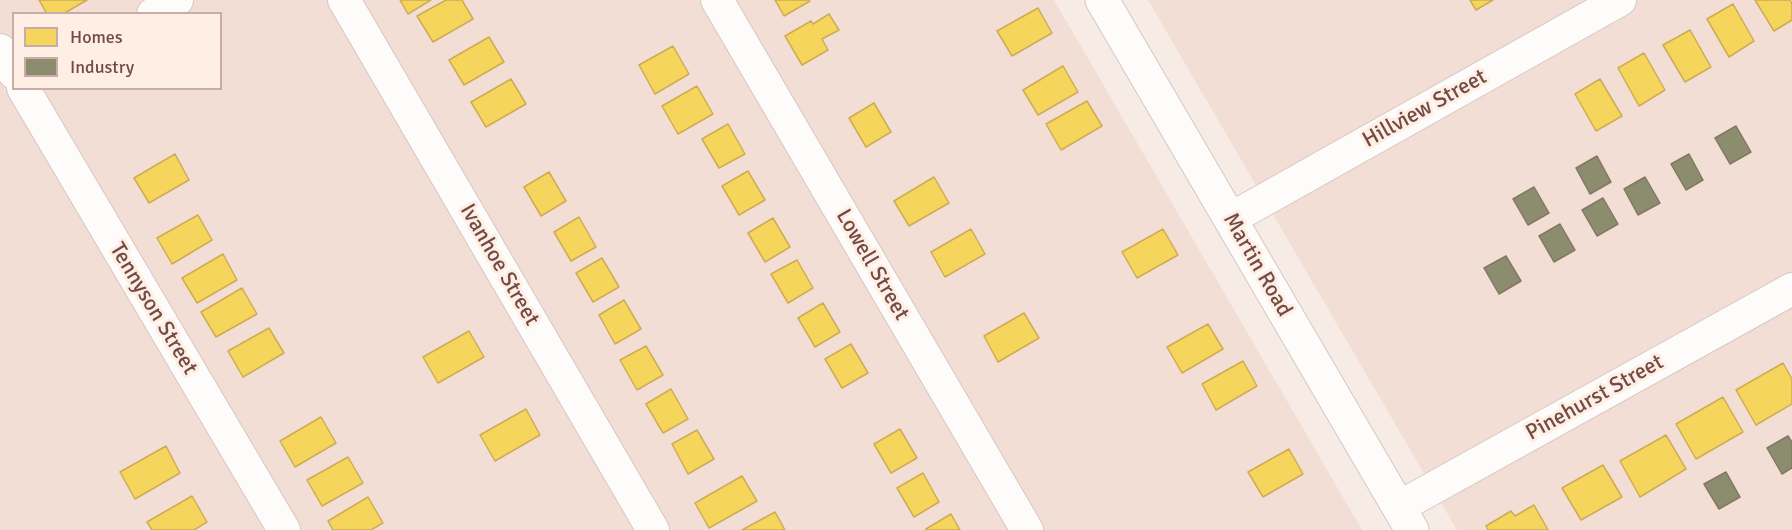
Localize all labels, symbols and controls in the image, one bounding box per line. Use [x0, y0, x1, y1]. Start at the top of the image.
legend [12, 12, 222, 90]
text: Homes [70, 26, 123, 48]
text: Industry [70, 56, 134, 78]
street label: Hillview Street [1358, 64, 1492, 154]
street label: Ivanhoe Street [454, 199, 544, 331]
street label: Lowell Street [830, 205, 914, 325]
street label: Martin Road [1217, 209, 1297, 321]
street label: Tennyson Street [103, 238, 203, 380]
street label: Pinehurst Street [1522, 349, 1668, 447]

